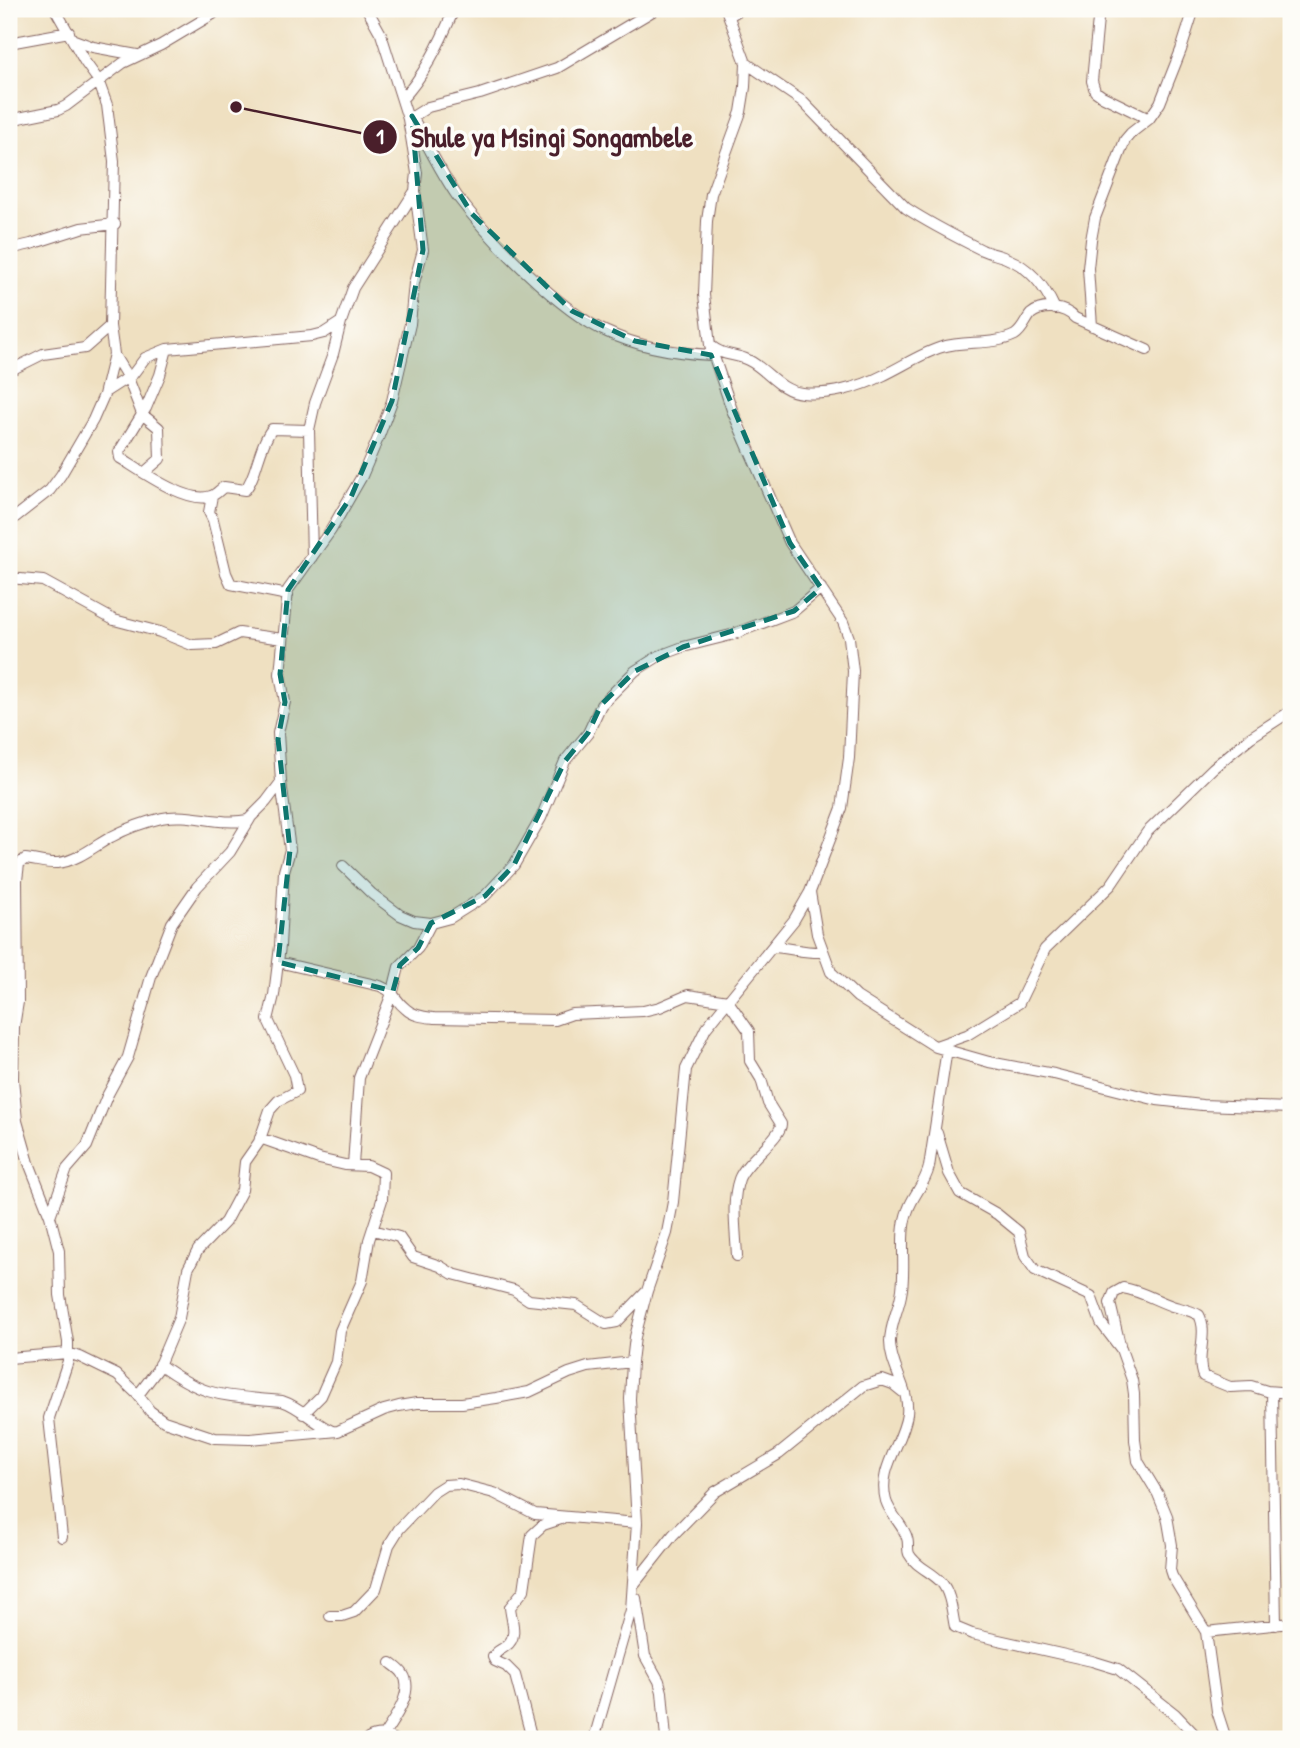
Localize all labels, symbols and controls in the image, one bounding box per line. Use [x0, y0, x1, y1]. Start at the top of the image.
callout: Shule ya Msingi Songambele [362, 113, 707, 162]
text: Shule ya Msingi Songambele [411, 118, 694, 157]
text: 1 [376, 122, 384, 151]

